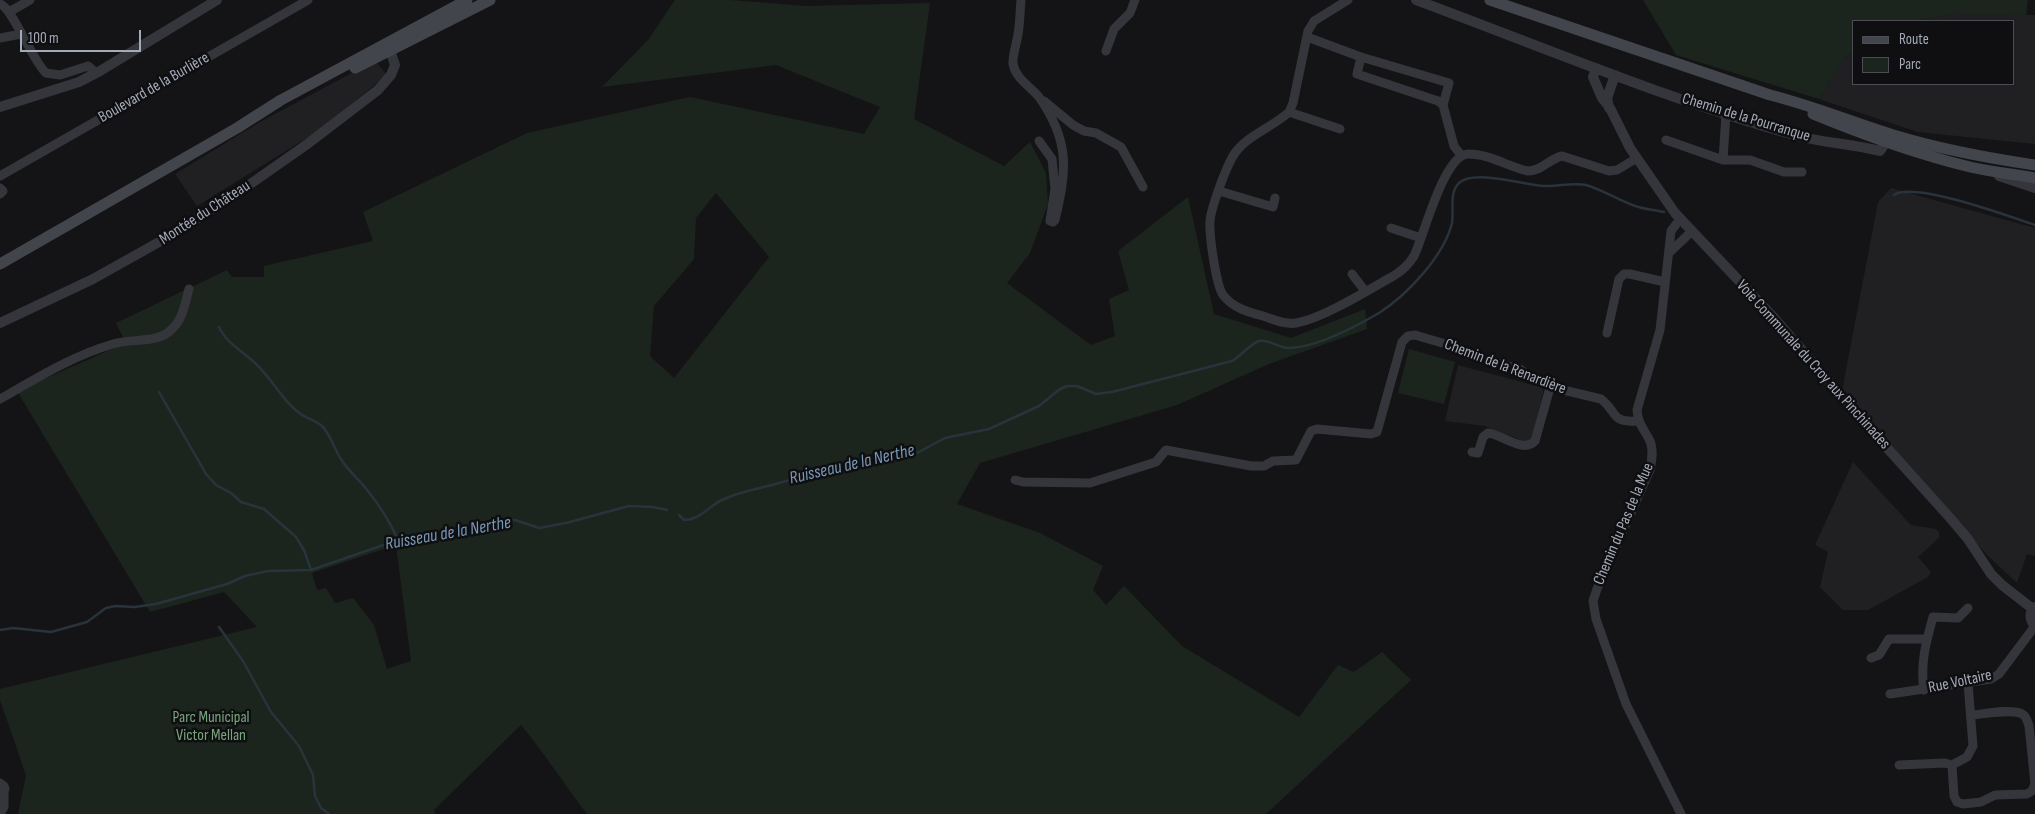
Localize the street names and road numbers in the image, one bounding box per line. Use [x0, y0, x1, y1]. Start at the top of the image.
street label: Boulevard de la Burlière [95, 49, 213, 127]
street label: Chemin de la Pourranque [1680, 89, 1812, 147]
street label: Montée du Château [156, 177, 254, 249]
street label: Voie Communale du Croy aux Pinchinades [1732, 276, 1894, 454]
street label: Chemin de la Renardière [1441, 335, 1569, 399]
street label: Chemin du Pas de la Mue [1590, 460, 1658, 588]
street label: Rue Voltaire [1927, 666, 1993, 698]

